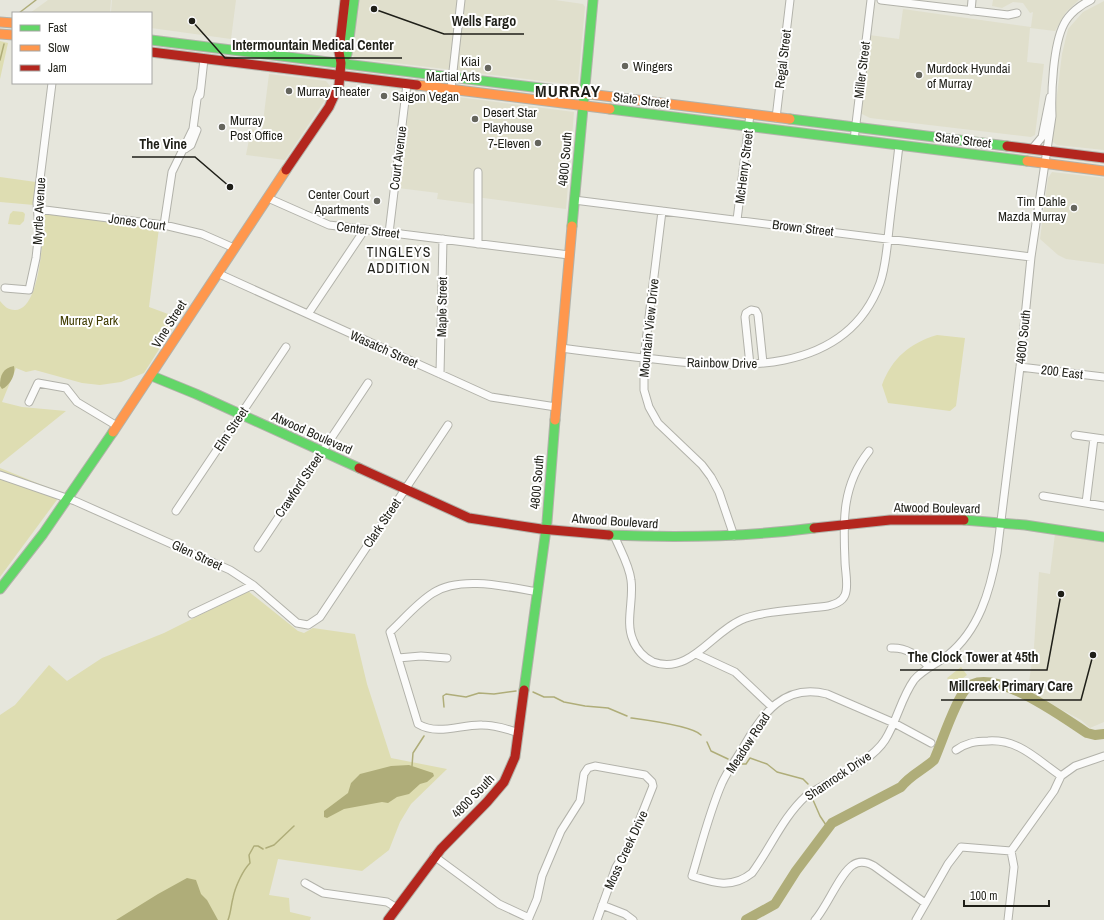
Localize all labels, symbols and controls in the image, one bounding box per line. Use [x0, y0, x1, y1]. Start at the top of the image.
callout: Wells Fargo [444, 8, 524, 34]
legend [12, 12, 152, 84]
text: Wells Fargo [452, 12, 516, 30]
text: Fast [48, 20, 67, 36]
street label: Regal Street [771, 29, 795, 89]
callout: Intermountain Medical Center [225, 32, 402, 58]
text: Intermountain Medical Center [232, 36, 394, 54]
text: Slow [48, 40, 70, 56]
street label: Miller Street [850, 40, 874, 100]
place label: Kiai Martial Arts [426, 53, 480, 85]
place label: Wingers [633, 58, 673, 75]
text: Jam [48, 60, 67, 76]
place label: Murdock Hyundai of Murray [927, 60, 1011, 92]
marker: Wingers [620, 61, 630, 71]
marker: Kiai Martial Arts [483, 63, 493, 73]
marker: Murdock Hyundai of Murray [914, 70, 924, 80]
district label: MURRAY [535, 79, 601, 102]
place label: Murray Theater [297, 83, 370, 100]
marker: Murray Theater [284, 86, 294, 96]
place label: Saigon Vegan [392, 88, 459, 105]
street label: State Street [612, 88, 670, 112]
marker: Saigon Vegan [379, 91, 389, 101]
place label: Desert Star Playhouse [483, 104, 537, 136]
place label: Murray Post Office [230, 112, 283, 144]
marker: Desert Star Playhouse [470, 114, 480, 124]
marker: Murray Post Office [217, 122, 227, 132]
street label: Court Avenue [386, 125, 410, 191]
street label: State Street [934, 128, 992, 152]
street label: McHenry Street [731, 129, 757, 205]
callout: The Vine [132, 131, 195, 157]
street label: 4800 South [554, 131, 576, 187]
text: The Vine [139, 135, 187, 153]
place label: 7-Eleven [488, 135, 530, 152]
marker: 7-Eleven [533, 138, 543, 148]
street label: Myrtle Avenue [29, 177, 49, 245]
place label: Center Court Apartments [308, 186, 369, 218]
place label: Tim Dahle Mazda Murray [998, 193, 1067, 225]
marker: Center Court Apartments [372, 196, 382, 206]
marker: Tim Dahle Mazda Murray [1069, 203, 1079, 213]
street label: Jones Court [107, 210, 167, 234]
street label: Brown Street [771, 216, 835, 240]
street label: Center Street [335, 218, 401, 242]
district label: TINGLEYS ADDITION [367, 243, 431, 277]
street label: Maple Street [433, 277, 451, 337]
street label: Mountain View Drive [635, 278, 663, 378]
street label: Vine Street [148, 297, 190, 351]
street label: 4600 South [1012, 309, 1034, 365]
park label: Murray Park [60, 312, 119, 329]
street label: Wasatch Street [347, 326, 421, 372]
street label: Rainbow Drive [687, 354, 757, 372]
street label: 200 East [1040, 361, 1084, 383]
street label: Elm Street [210, 404, 252, 454]
street label: Atwood Boulevard [268, 407, 355, 458]
street label: Crawford Street [271, 449, 327, 521]
street label: 4800 South [526, 454, 548, 510]
street label: Clark Street [359, 495, 405, 551]
street label: Atwood Boulevard [893, 499, 980, 517]
street label: Atwood Boulevard [570, 509, 659, 533]
street label: Glen Street [169, 536, 225, 574]
callout: The Clock Tower at 45th [900, 644, 1047, 670]
text: The Clock Tower at 45th [907, 648, 1039, 666]
callout: Millcreek Primary Care [941, 674, 1081, 700]
text: Millcreek Primary Care [949, 677, 1073, 695]
street label: Meadow Road [722, 709, 774, 776]
street label: Shamrock Drive [802, 748, 874, 804]
street label: 4800 South [448, 770, 498, 822]
street label: Moss Creek Drive [600, 808, 652, 892]
scale bar [964, 882, 1049, 908]
text: 100 m [970, 888, 997, 904]

